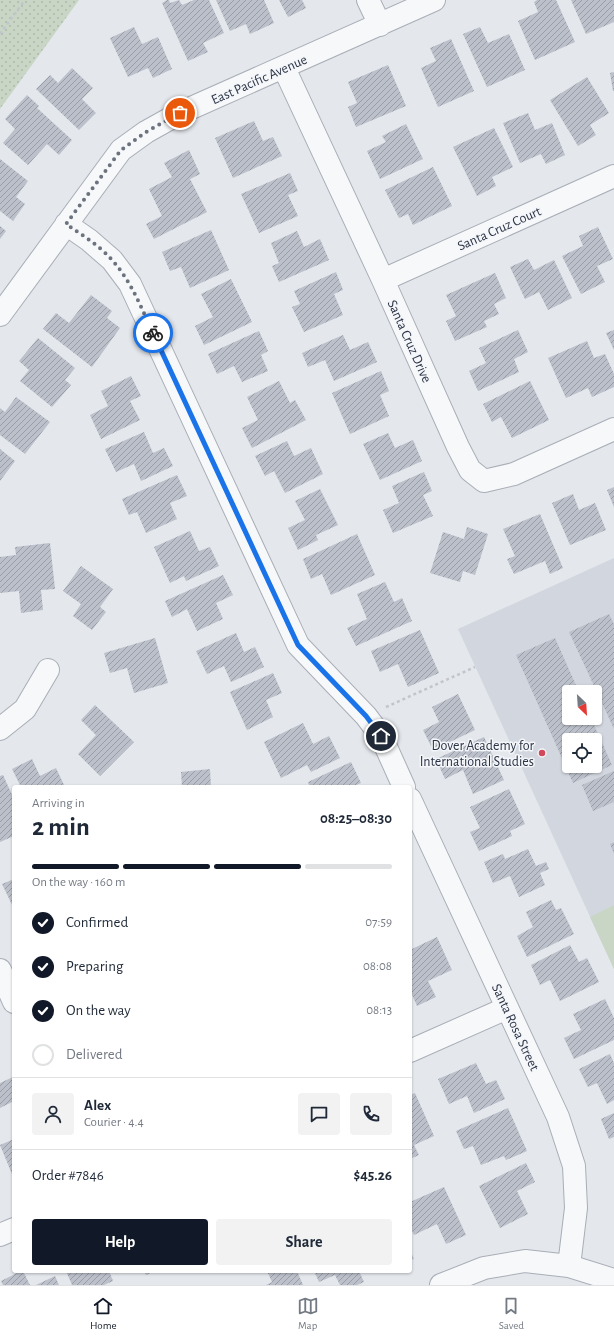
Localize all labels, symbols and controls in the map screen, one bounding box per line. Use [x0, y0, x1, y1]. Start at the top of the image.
street label: East Pacific Avenue [209, 53, 309, 107]
pin [163, 96, 197, 130]
icon: bag [169, 102, 191, 124]
street label: Santa Cruz Court [456, 204, 544, 254]
street label: Santa Cruz Drive [385, 298, 434, 385]
courier [133, 313, 173, 353]
icon: bike [142, 322, 164, 344]
north arrow [562, 685, 602, 725]
map controls [562, 685, 602, 773]
pin [364, 719, 398, 753]
icon: home [370, 725, 392, 747]
button: locate [562, 733, 602, 773]
place label: Dover Academy for International Studies [420, 739, 534, 769]
marker: Dover Academy for International Studies [537, 748, 547, 758]
text: Arriving in [32, 797, 85, 810]
text: 08:25–08:30 [320, 811, 392, 826]
text: 2 min [32, 814, 90, 840]
text: On the way · 160 m [32, 876, 125, 889]
icon: check [32, 912, 54, 934]
text: Confirmed [66, 915, 128, 930]
text: 07:59 [365, 916, 392, 929]
icon: check [32, 956, 54, 978]
text: Preparing [66, 959, 123, 974]
text: 08:08 [363, 960, 392, 973]
street label: Santa Rosa Street [489, 982, 542, 1074]
icon: check [32, 1000, 54, 1022]
text: On the way [66, 1003, 131, 1018]
text: 08:13 [366, 1004, 392, 1017]
text: Delivered [66, 1047, 123, 1062]
button: person [32, 1093, 74, 1135]
button: chat [298, 1093, 340, 1135]
button: phone [350, 1093, 392, 1135]
text: Alex [84, 1098, 111, 1113]
text: Courier · 4.4 [84, 1116, 144, 1129]
text: Order #7846 [32, 1168, 104, 1183]
text: $45.26 [353, 1168, 392, 1183]
button: Help [32, 1219, 208, 1265]
button: Share [216, 1219, 392, 1265]
tab: Home [90, 1295, 117, 1332]
tab: Map [297, 1295, 319, 1332]
tab: Saved [499, 1295, 524, 1332]

